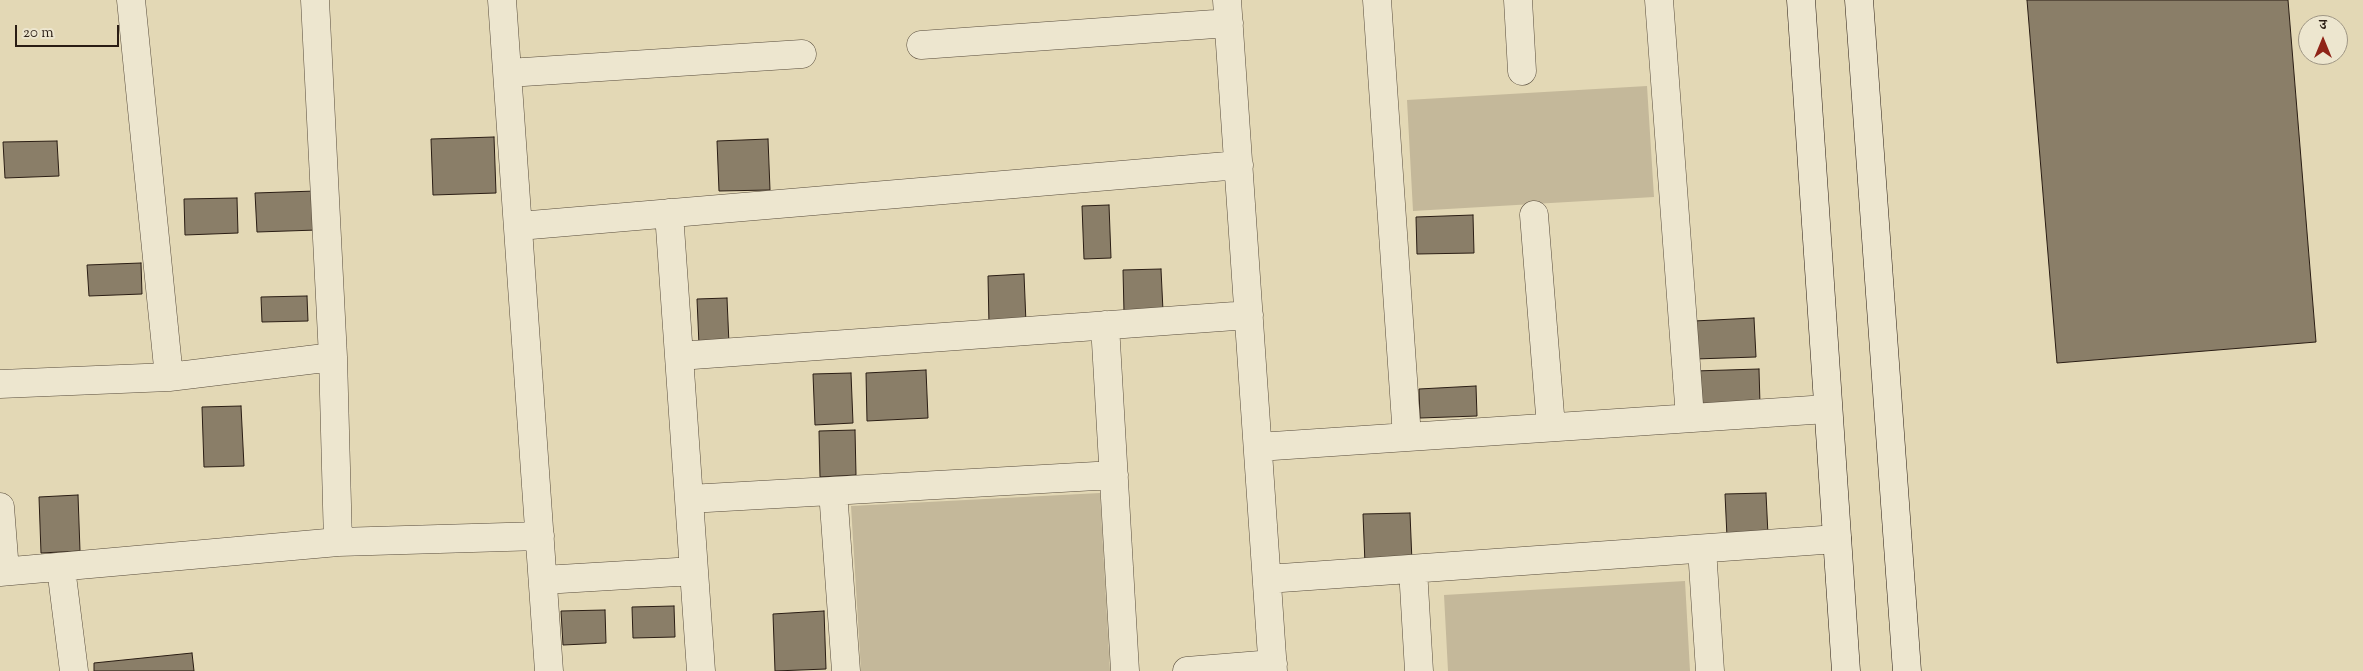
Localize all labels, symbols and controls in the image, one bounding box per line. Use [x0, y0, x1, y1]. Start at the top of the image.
scale bar [18, 15, 121, 47]
north arrow [2298, 15, 2348, 65]
text: उ [2319, 16, 2327, 36]
text: 20 m [23, 23, 54, 44]

